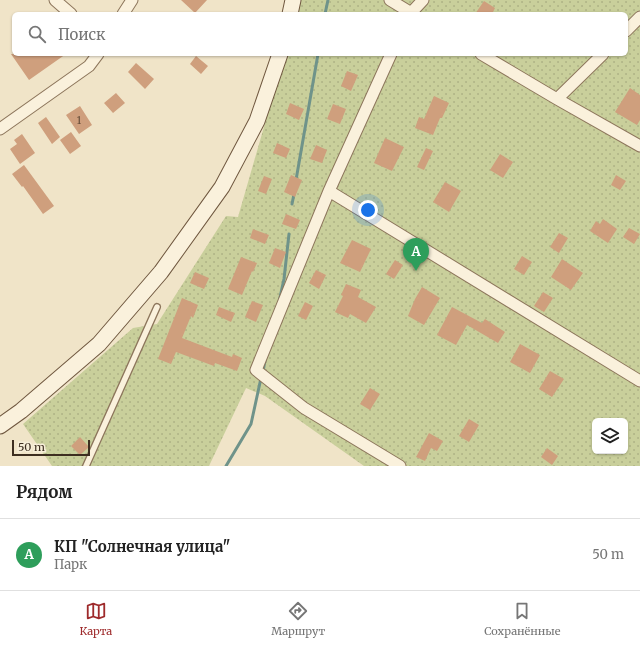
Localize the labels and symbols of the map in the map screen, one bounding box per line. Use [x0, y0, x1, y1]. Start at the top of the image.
house number: 1 [77, 114, 82, 127]
your location [358, 200, 378, 220]
pin: A [403, 238, 429, 271]
scale bar [12, 438, 90, 457]

